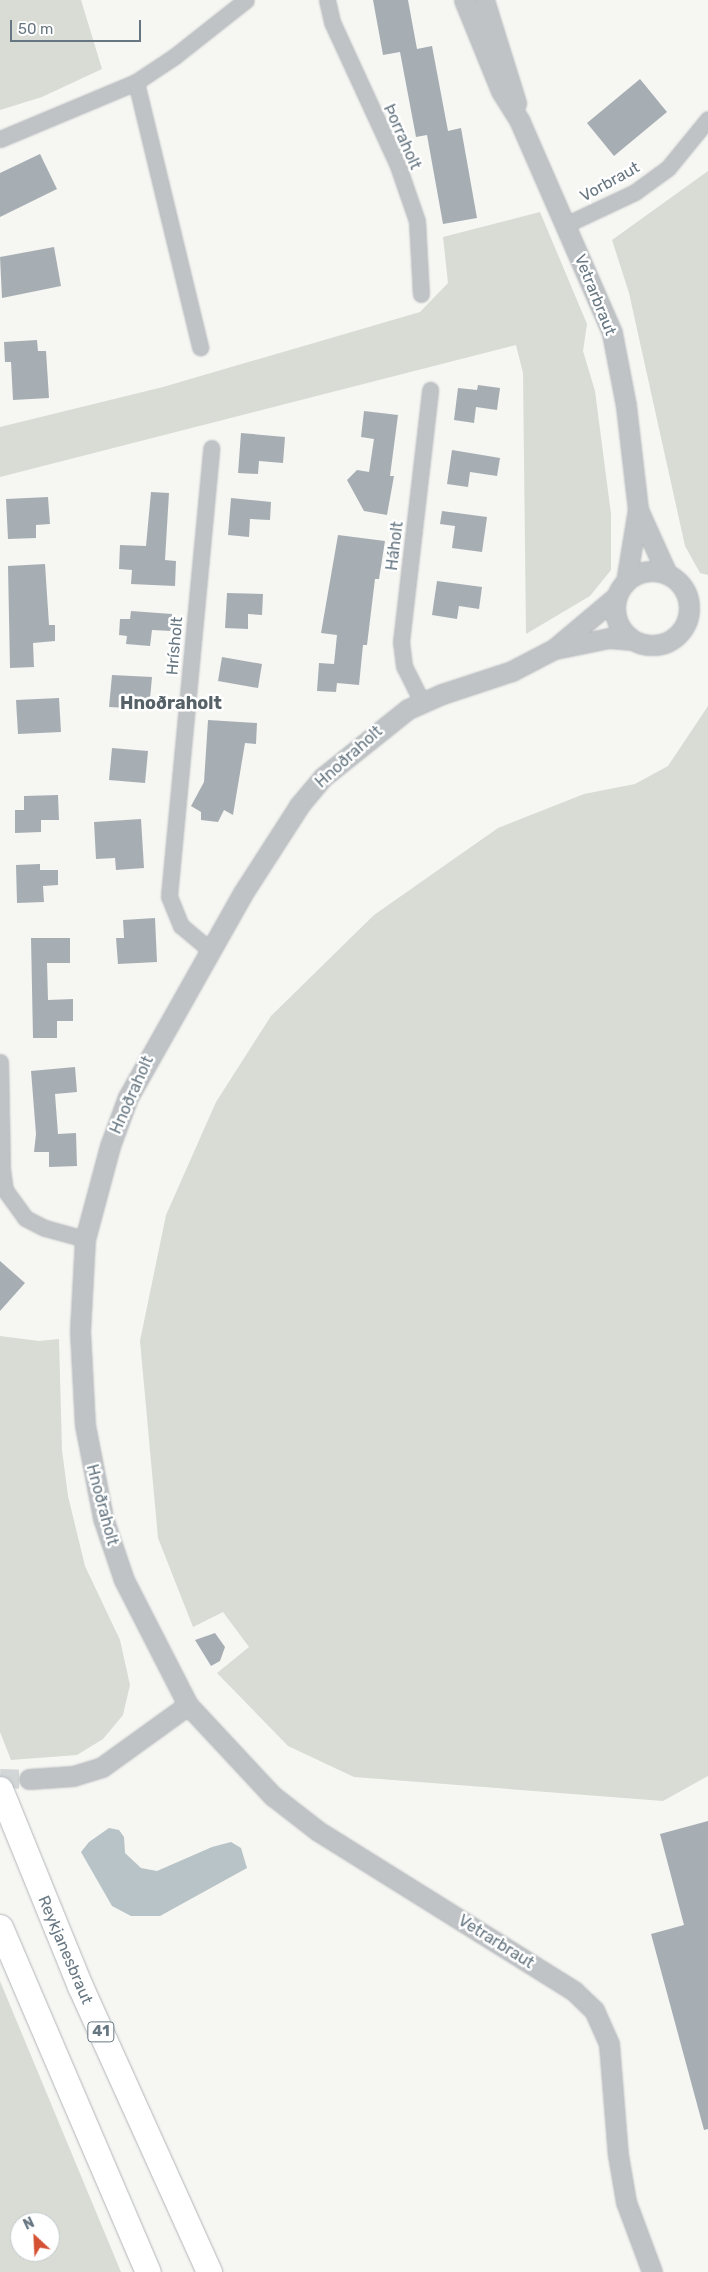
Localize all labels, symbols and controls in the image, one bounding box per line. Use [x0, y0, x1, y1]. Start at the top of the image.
scale bar [12, 10, 144, 42]
text: 50 m [18, 20, 53, 38]
street label: Þorraholt [379, 101, 425, 173]
street label: Vorbraut [577, 158, 643, 206]
street label: Vetrarbraut [570, 252, 620, 338]
street label: Háholt [382, 520, 408, 572]
street label: Hrísholt [163, 616, 187, 676]
district label: Hnoðraholt [120, 692, 222, 714]
street label: Hnoðraholt [312, 722, 386, 792]
street label: Hnoðraholt [106, 1053, 158, 1137]
street label: Hnoðraholt [82, 1462, 122, 1548]
street label: Reykjanesbraut [33, 1893, 97, 2007]
street label: Vetrarbraut [455, 1911, 537, 1973]
road number: 41 [87, 2020, 115, 2044]
north arrow [10, 2212, 60, 2262]
text: N [21, 2214, 37, 2234]

